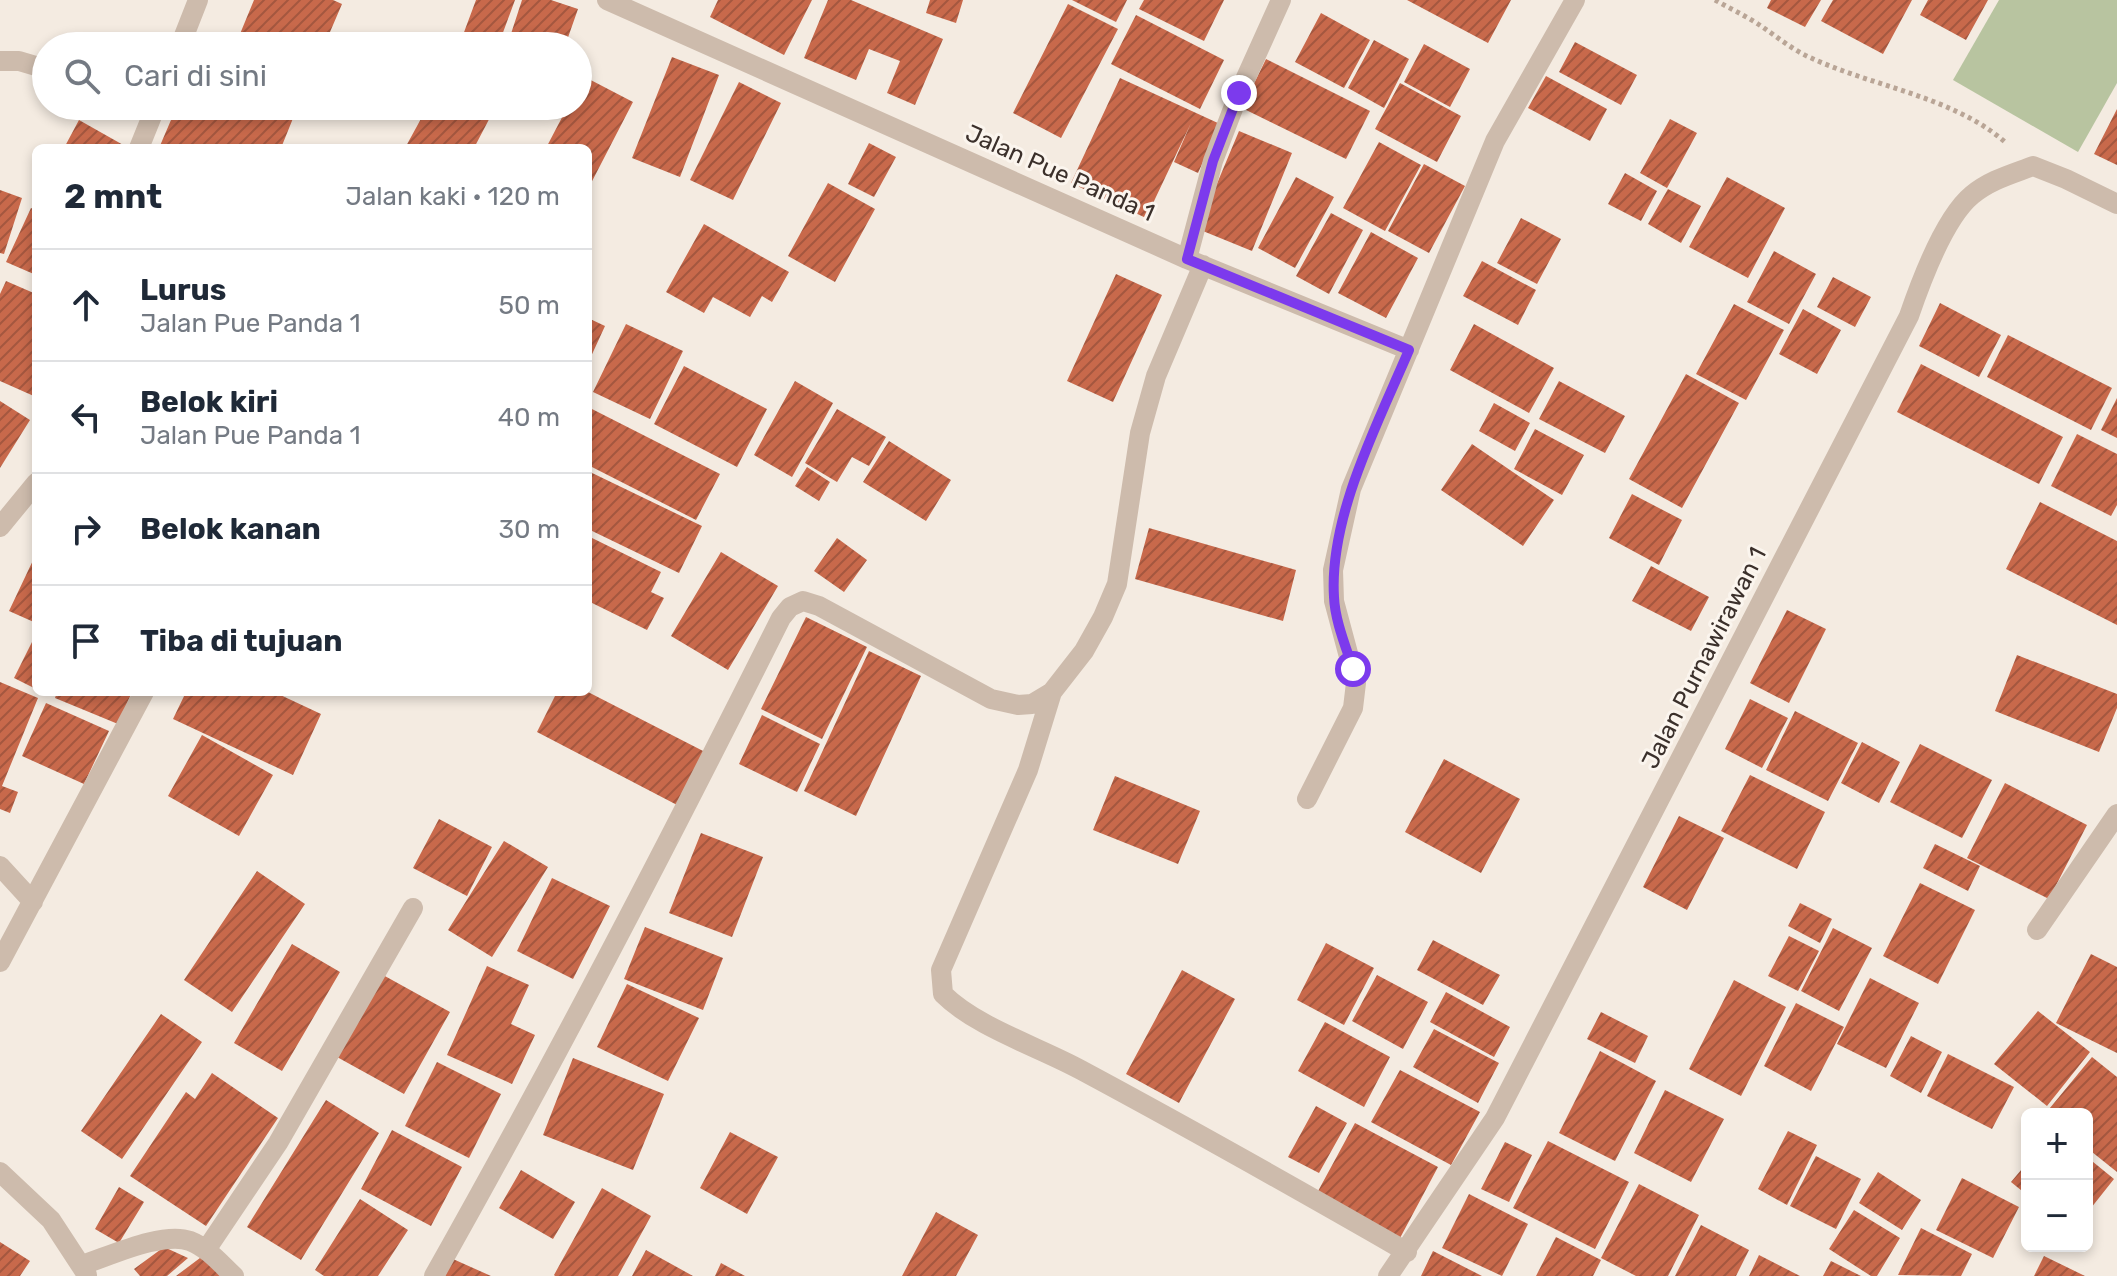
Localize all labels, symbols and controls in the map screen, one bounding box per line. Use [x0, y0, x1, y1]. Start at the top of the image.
search box [32, 32, 592, 120]
icon: search [60, 54, 104, 98]
text: Cari di sini [124, 58, 267, 94]
route end [1221, 75, 1257, 111]
street label: Jalan Pue Panda 1 [961, 119, 1159, 227]
text: 2 mnt [64, 176, 162, 217]
text: Jalan kaki · 120 m [346, 181, 560, 212]
text: Lurus [140, 272, 226, 308]
icon: ahead [64, 283, 108, 327]
text: 50 m [499, 290, 560, 321]
text: Jalan Pue Panda 1 [140, 308, 361, 339]
text: Belok kiri [140, 384, 278, 420]
icon: left [64, 395, 108, 439]
text: 40 m [498, 402, 560, 433]
text: Jalan Pue Panda 1 [140, 420, 361, 451]
icon: right [64, 507, 108, 551]
text: Belok kanan [140, 511, 321, 547]
text: 30 m [498, 514, 560, 545]
street label: Jalan Purnawirawan 1 [1636, 543, 1772, 773]
icon: arrive [64, 619, 108, 663]
text: Tiba di tujuan [140, 623, 342, 659]
route start [1335, 651, 1371, 687]
map controls [2021, 1108, 2093, 1252]
button: + [2021, 1108, 2093, 1180]
button: − [2021, 1180, 2093, 1252]

